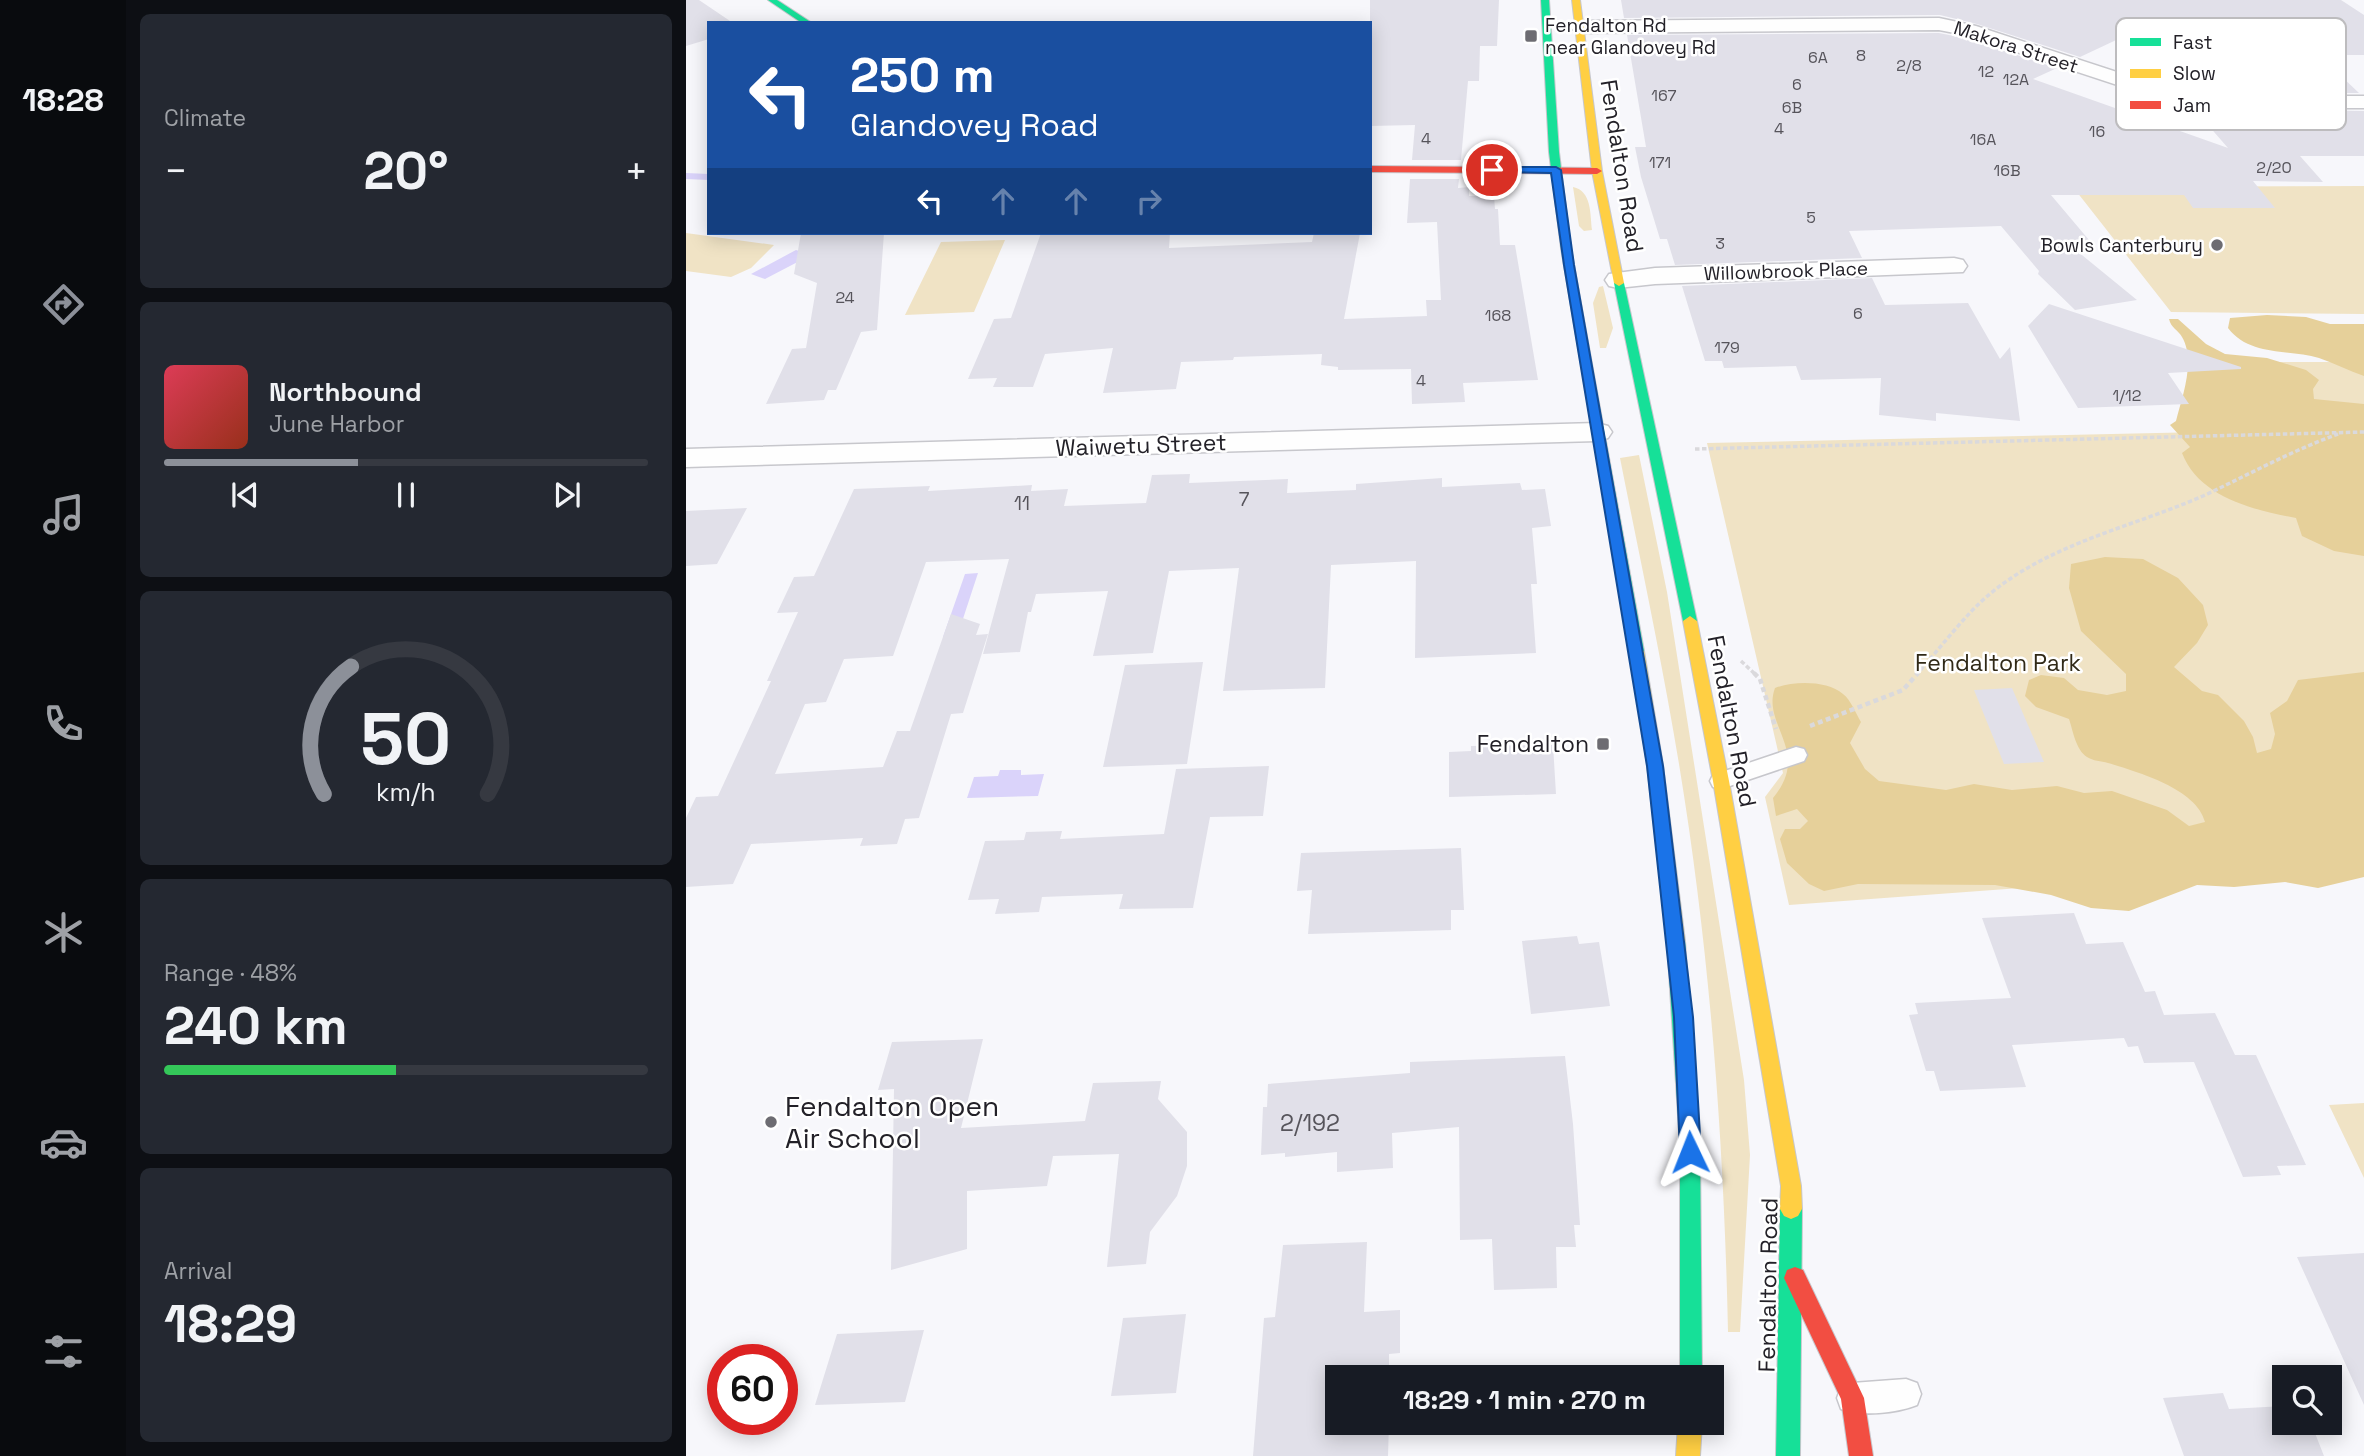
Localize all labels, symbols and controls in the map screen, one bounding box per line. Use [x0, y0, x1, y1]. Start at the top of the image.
place label: Fendalton Rd near Glandovey Rd [1545, 13, 1716, 60]
street label: Makora Street [1951, 15, 2081, 79]
legend [2116, 18, 2346, 130]
marker: Fendalton Rd near Glandovey Rd [1523, 28, 1539, 44]
text: Fast [2173, 30, 2213, 55]
text: 250 m [850, 44, 995, 106]
house number: 8 [1856, 45, 1866, 66]
house number: 6A [1808, 47, 1828, 68]
icon: left [735, 49, 826, 140]
house number: 2/8 [1896, 55, 1922, 76]
house number: 12 [1978, 61, 1994, 82]
text: Slow [2173, 61, 2216, 86]
house number: 12A [2003, 69, 2029, 90]
house number: 6 [1792, 74, 1802, 95]
street label: Fendalton Road [1594, 77, 1650, 255]
text: 18:28 [22, 80, 104, 120]
house number: 167 [1651, 85, 1677, 106]
text: Jam [2173, 93, 2211, 118]
house number: 6B [1782, 97, 1802, 118]
text: Climate [164, 103, 246, 133]
text: Glandovey Road [850, 105, 1099, 145]
house number: 4 [1774, 118, 1784, 139]
house number: 16 [2089, 121, 2105, 142]
house number: 4 [1421, 128, 1431, 149]
house number: 16A [1970, 129, 1996, 150]
text: 20° [363, 138, 449, 204]
pin [1462, 140, 1522, 200]
text: − [164, 147, 188, 195]
text: + [624, 147, 648, 195]
icon: arrive [1473, 151, 1511, 189]
house number: 171 [1649, 152, 1671, 173]
house number: 2/20 [2256, 157, 2292, 178]
house number: 16B [1993, 160, 2021, 181]
icon: left [911, 182, 949, 220]
icon: ahead [984, 182, 1022, 220]
icon: ahead [1057, 182, 1095, 220]
icon: right [1130, 182, 1168, 220]
house number: 5 [1806, 207, 1816, 228]
house number: 3 [1715, 233, 1725, 254]
place label: Bowls Canterbury [2040, 233, 2203, 258]
marker: Bowls Canterbury [2209, 237, 2225, 253]
street label: Willowbrook Place [1703, 256, 1869, 286]
icon: directions [39, 280, 88, 329]
house number: 24 [835, 287, 855, 308]
house number: 6 [1853, 303, 1863, 324]
house number: 168 [1485, 305, 1511, 326]
house number: 179 [1714, 337, 1740, 358]
house number: 4 [1416, 370, 1426, 391]
text: Northbound [269, 375, 422, 409]
house number: 1/12 [2113, 385, 2141, 406]
text: June Harbor [269, 409, 404, 439]
street label: Waiwetu Street [1055, 427, 1227, 463]
icon: previous [226, 476, 264, 514]
icon: pause [387, 476, 425, 514]
icon: next [548, 476, 586, 514]
house number: 7 [1239, 487, 1250, 512]
icon: music [39, 490, 88, 539]
house number: 11 [1014, 491, 1030, 516]
street label: Fendalton Road [1701, 632, 1763, 810]
park label: Fendalton Park [1915, 648, 2081, 678]
text: 50 [361, 692, 451, 785]
icon: phone [39, 699, 88, 748]
place label: Fendalton [1477, 729, 1589, 759]
marker: Fendalton [1595, 736, 1611, 752]
text: km/h [376, 776, 436, 808]
icon: climate [39, 908, 88, 957]
text: Range · 48% [164, 958, 297, 988]
text: 240 km [164, 993, 348, 1059]
place label: Fendalton Open Air School [785, 1088, 999, 1156]
house number: 2/192 [1280, 1108, 1340, 1138]
marker: Fendalton Open Air School [763, 1114, 779, 1130]
position arrow [1653, 1115, 1727, 1189]
icon: car [39, 1118, 88, 1167]
street label: Fendalton Road [1751, 1197, 1785, 1373]
text: Arrival [164, 1256, 232, 1286]
text: 18:29 [164, 1291, 297, 1357]
icon: filters [39, 1327, 88, 1376]
speed limit sign: 60 [707, 1344, 798, 1435]
map controls [2272, 1365, 2342, 1435]
button: search [2272, 1365, 2342, 1435]
text: 18:29 · 1 min · 270 m [1403, 1383, 1646, 1417]

